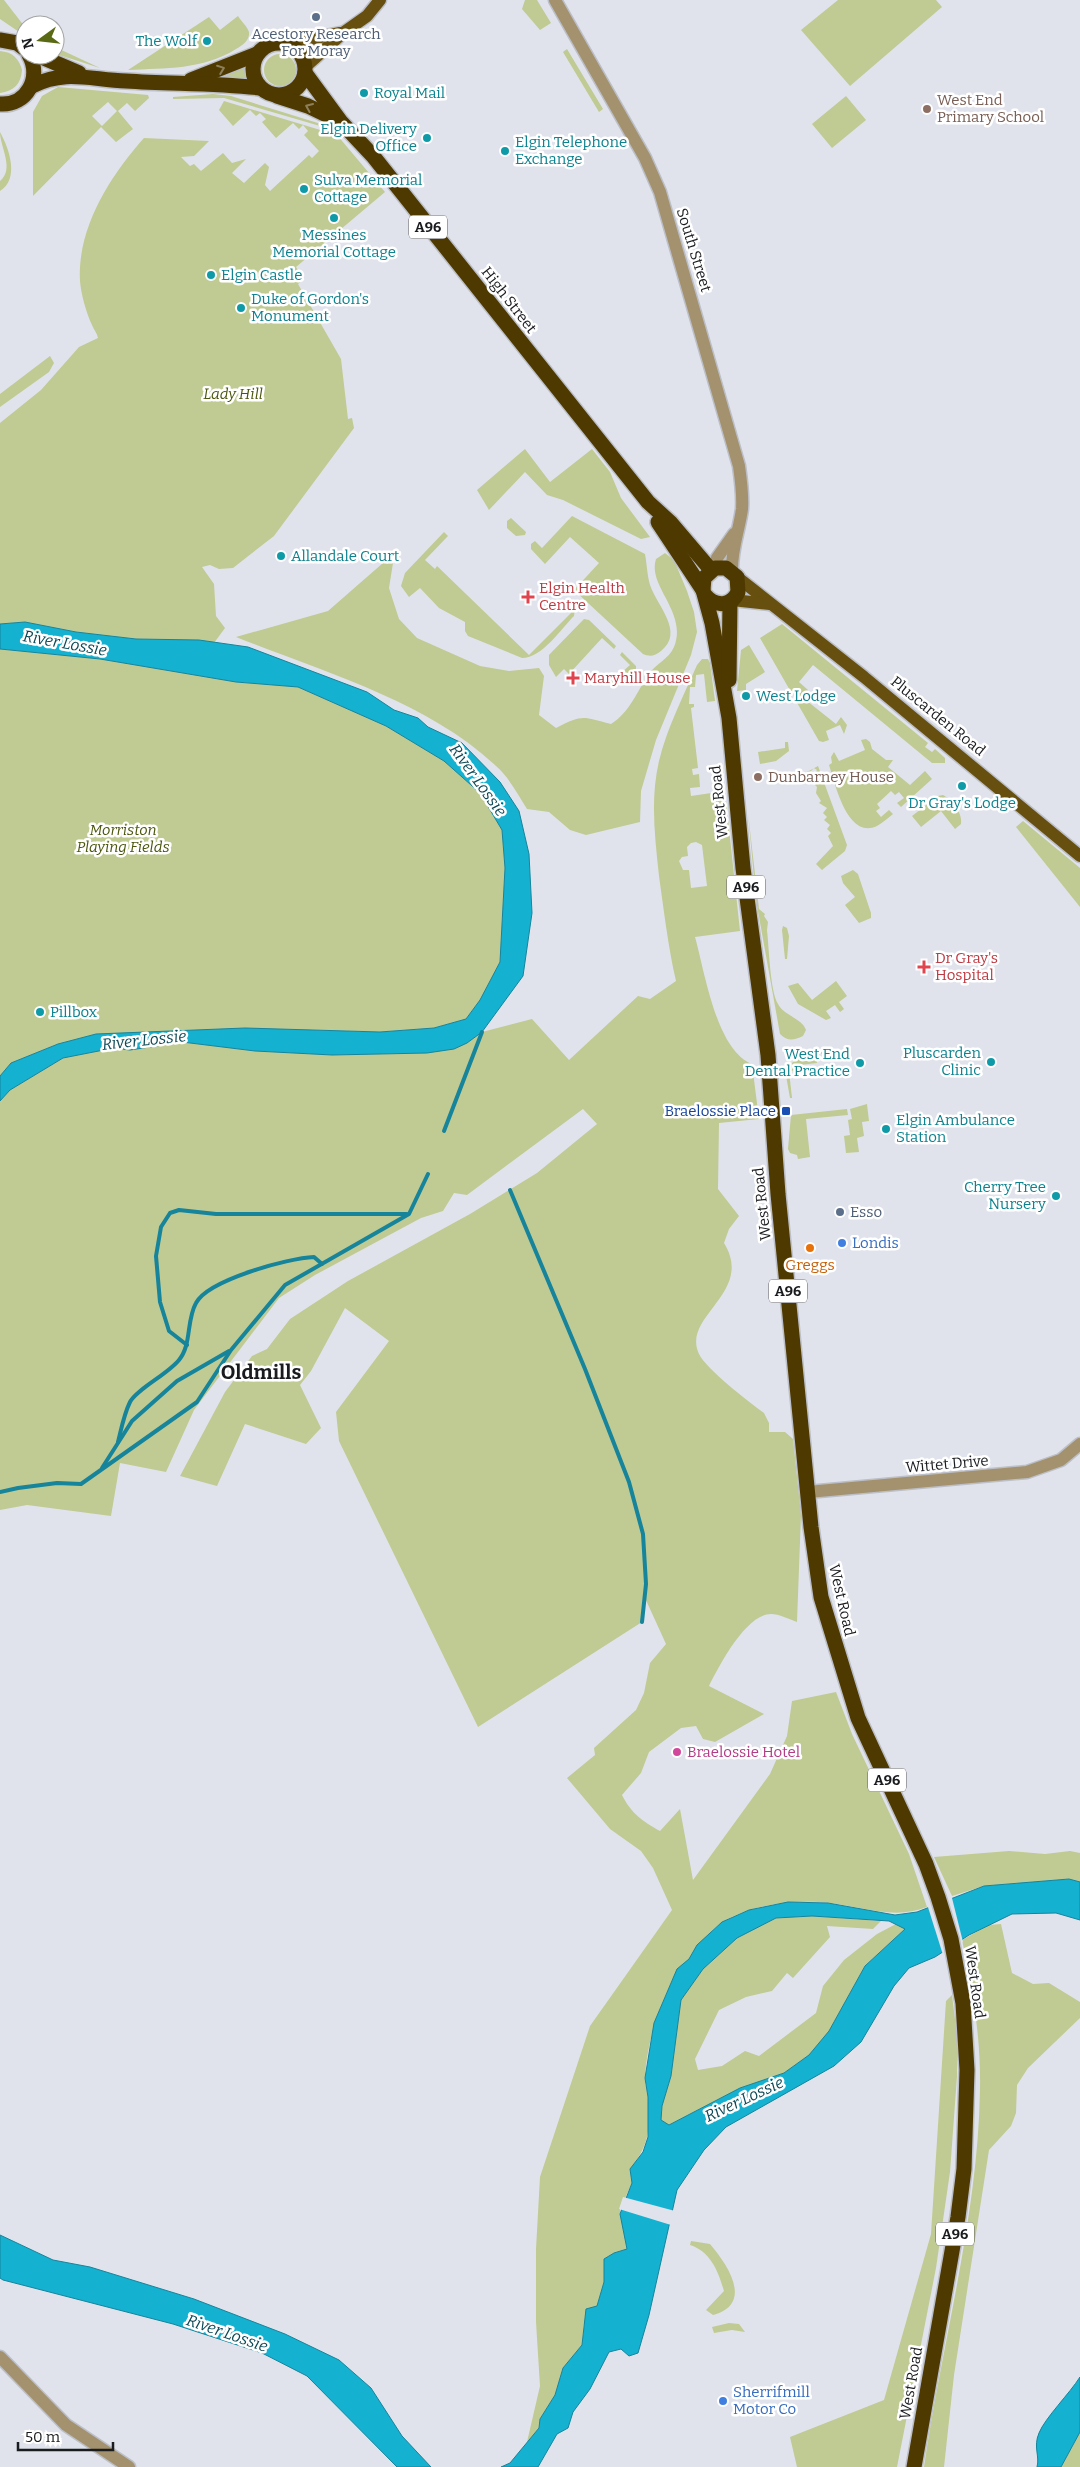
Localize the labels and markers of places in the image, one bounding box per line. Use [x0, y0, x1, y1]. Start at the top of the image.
marker: Acestory Research For Moray [310, 11, 322, 23]
place label: Acestory Research For Moray [251, 25, 381, 60]
place label: The Wolf [135, 32, 199, 50]
marker: The Wolf [201, 35, 213, 47]
place label: Royal Mail [374, 84, 445, 102]
marker: Royal Mail [358, 87, 370, 99]
place label: West End Primary School [937, 91, 1044, 126]
marker: West End Primary School [921, 103, 933, 115]
place label: Elgin Delivery Office [320, 120, 417, 155]
marker: Elgin Delivery Office [421, 132, 433, 144]
place label: Elgin Telephone Exchange [515, 133, 627, 168]
marker: Elgin Telephone Exchange [499, 145, 511, 157]
place label: Sulva Memorial Cottage [314, 171, 422, 206]
marker: Sulva Memorial Cottage [298, 183, 310, 195]
marker: Messines Memorial Cottage [328, 212, 340, 224]
place label: Messines Memorial Cottage [272, 226, 396, 261]
place label: Elgin Castle [221, 266, 302, 284]
marker: Elgin Castle [205, 269, 217, 281]
place label: Duke of Gordon's Monument [251, 290, 369, 325]
marker: Duke of Gordon's Monument [235, 302, 247, 314]
place label: Allandale Court [291, 547, 400, 565]
marker: Allandale Court [275, 550, 287, 562]
place label: Elgin Health Centre [539, 579, 625, 614]
marker: Elgin Health Centre [521, 590, 535, 604]
place label: Maryhill House [584, 669, 690, 687]
marker: Maryhill House [566, 671, 580, 685]
place label: West Lodge [756, 687, 836, 705]
marker: West Lodge [740, 690, 752, 702]
place label: Dunbarney House [768, 768, 894, 786]
marker: Dunbarney House [752, 771, 764, 783]
marker: Dr Gray's Lodge [956, 780, 968, 792]
place label: Dr Gray's Lodge [908, 794, 1016, 812]
place label: Dr Gray's Hospital [935, 949, 998, 984]
marker: Dr Gray's Hospital [917, 960, 931, 974]
place label: Pillbox [50, 1003, 98, 1021]
marker: Pillbox [34, 1006, 46, 1018]
place label: Pluscarden Clinic [903, 1044, 982, 1079]
place label: West End Dental Practice [745, 1045, 850, 1080]
marker: Pluscarden Clinic [985, 1056, 997, 1068]
marker: West End Dental Practice [854, 1057, 866, 1069]
place label: Braelossie Place [664, 1102, 776, 1120]
marker: Braelossie Place [780, 1105, 792, 1117]
place label: Elgin Ambulance Station [896, 1111, 1015, 1146]
marker: Elgin Ambulance Station [880, 1123, 892, 1135]
place label: Cherry Tree Nursery [964, 1178, 1046, 1213]
marker: Cherry Tree Nursery [1050, 1190, 1062, 1202]
place label: Esso [850, 1203, 882, 1221]
marker: Esso [834, 1206, 846, 1218]
place label: Londis [852, 1234, 899, 1252]
marker: Londis [836, 1237, 848, 1249]
marker: Greggs [804, 1242, 816, 1254]
place label: Greggs [785, 1256, 835, 1274]
place label: Braelossie Hotel [687, 1743, 800, 1761]
marker: Braelossie Hotel [671, 1746, 683, 1758]
place label: Sherrifmill Motor Co [733, 2383, 810, 2418]
marker: Sherrifmill Motor Co [717, 2395, 729, 2407]

